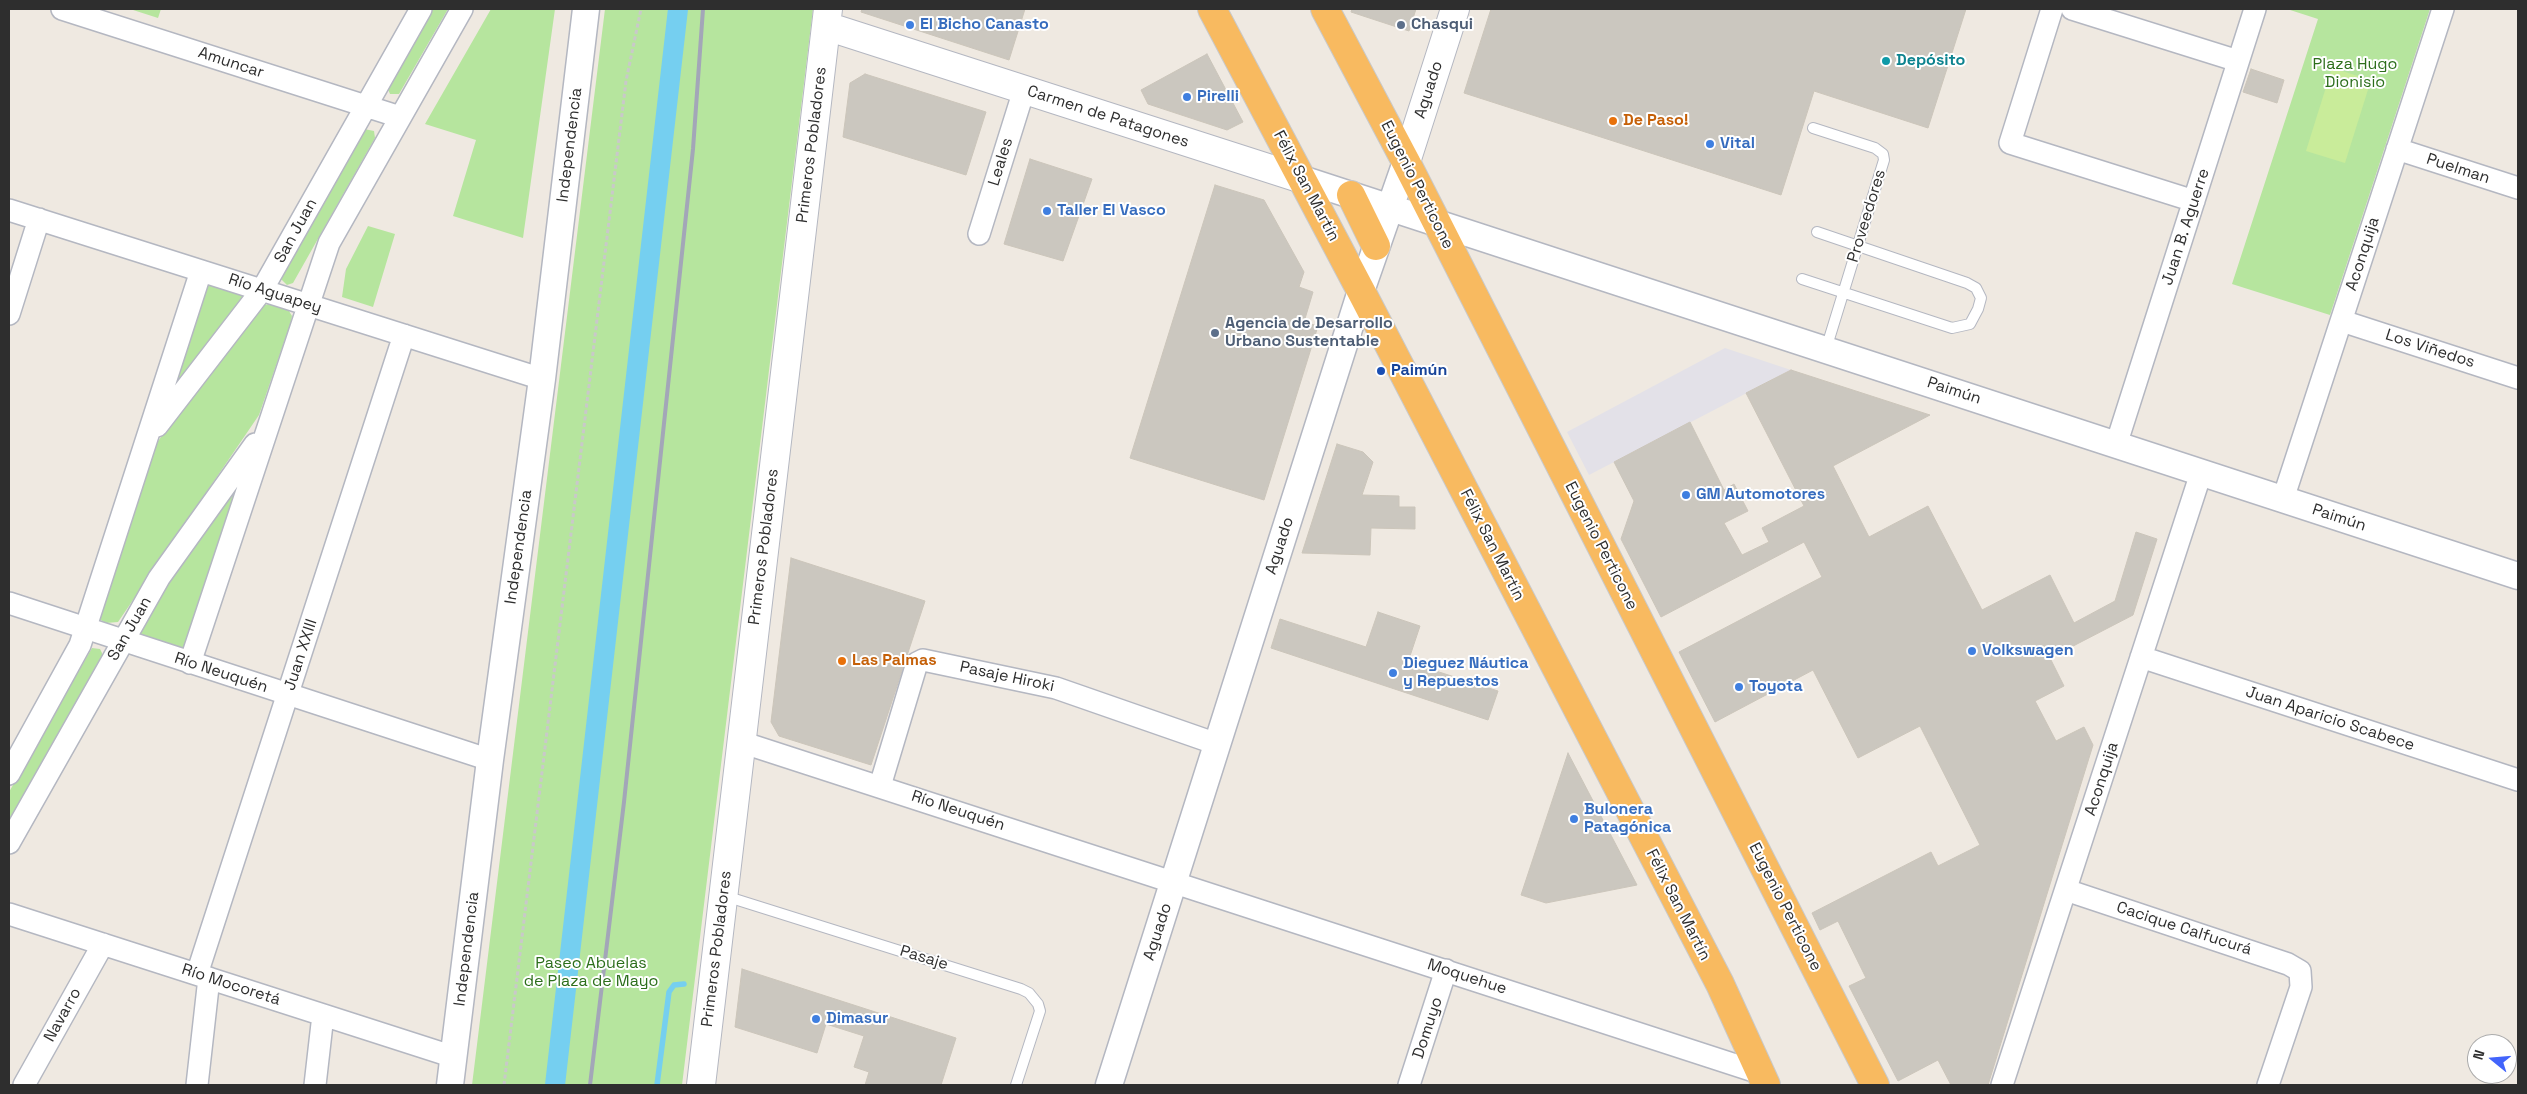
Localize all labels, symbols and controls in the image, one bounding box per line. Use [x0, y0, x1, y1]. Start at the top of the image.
place label: El Bicho Canasto [920, 15, 1049, 35]
place label: Chasqui [1411, 15, 1473, 35]
marker: El Bicho Canasto [904, 19, 916, 31]
marker: Chasqui [1395, 19, 1407, 31]
street label: Amuncar [196, 43, 266, 83]
place label: Depósito [1896, 51, 1965, 71]
marker: Depósito [1880, 55, 1892, 67]
park label: Plaza Hugo Dionisio [2313, 55, 2397, 93]
street label: Aguado [1411, 59, 1447, 121]
street label: Primeros Pobladores [793, 66, 831, 224]
street label: Carmen de Patagones [1025, 82, 1191, 152]
street label: Independencia [553, 87, 587, 203]
place label: Pirelli [1197, 87, 1239, 107]
marker: Pirelli [1181, 91, 1193, 103]
place label: De Paso! [1623, 111, 1689, 131]
marker: De Paso! [1607, 115, 1619, 127]
street label: Eugenio Perticone [1376, 118, 1458, 252]
street label: Félix San Martín [1269, 127, 1343, 245]
place label: Vital [1720, 134, 1755, 154]
street label: Leales [985, 136, 1017, 188]
marker: Vital [1704, 138, 1716, 150]
street label: Puelman [2424, 150, 2492, 188]
street label: Juan B. Aguerre [2158, 166, 2214, 288]
street label: Proveedores [1844, 167, 1890, 265]
street label: San Juan [270, 195, 322, 267]
place label: Taller El Vasco [1057, 201, 1166, 221]
marker: Taller El Vasco [1041, 205, 1053, 217]
street label: Aconquija [2342, 215, 2384, 293]
street label: Río Aguapey [226, 270, 324, 318]
place label: Agencia de Desarrollo Urbano Sustentable [1225, 314, 1393, 352]
street label: Los Viñedos [2383, 326, 2477, 372]
marker: Agencia de Desarrollo Urbano Sustentable [1209, 327, 1221, 339]
place label: Paimún [1391, 361, 1447, 381]
marker: Paimún [1375, 365, 1387, 377]
street label: Paimún [1925, 373, 1983, 409]
street label: Primeros Pobladores [745, 468, 783, 626]
street label: Eugenio Perticone [1560, 479, 1642, 613]
place label: GM Automotores [1696, 485, 1825, 505]
street label: Félix San Martín [1456, 486, 1528, 604]
street label: Independencia [501, 489, 537, 605]
marker: GM Automotores [1680, 489, 1692, 501]
street label: Paimún [2310, 500, 2368, 536]
street label: Aguado [1262, 515, 1298, 577]
street label: San Juan [104, 594, 156, 664]
street label: Juan XXIII [280, 617, 322, 693]
place label: Volkswagen [1982, 641, 2074, 661]
marker: Volkswagen [1966, 645, 1978, 657]
street label: Río Neuquén [172, 649, 270, 697]
place label: Las Palmas [852, 651, 937, 671]
place label: Dieguez Náutica y Repuestos [1403, 654, 1528, 692]
marker: Las Palmas [836, 655, 848, 667]
street label: Pasaje Hiroki [958, 658, 1056, 696]
marker: Dieguez Náutica y Repuestos [1387, 667, 1399, 679]
place label: Toyota [1749, 677, 1803, 697]
marker: Toyota [1733, 681, 1745, 693]
street label: Juan Aparicio Scabece [2243, 683, 2417, 755]
street label: Aconquija [2081, 740, 2123, 818]
street label: Río Neuquén [909, 787, 1007, 835]
place label: Bulonera Patagónica [1584, 800, 1671, 838]
marker: Bulonera Patagónica [1568, 813, 1580, 825]
street label: Eugenio Perticone [1744, 840, 1826, 974]
street label: Félix San Martín [1642, 846, 1714, 964]
street label: Primeros Pobladores [698, 870, 736, 1028]
street label: Independencia [450, 891, 484, 1007]
street label: Cacique Calfucurá [2114, 898, 2254, 960]
street label: Aguado [1140, 901, 1176, 963]
street label: Pasaje [897, 942, 951, 974]
park label: Paseo Abuelas de Plaza de Mayo [524, 954, 658, 992]
street label: Moquehue [1425, 955, 1509, 999]
street label: Río Mocoretá [179, 960, 283, 1010]
street label: Navarro [40, 985, 86, 1045]
street label: Domuyo [1409, 995, 1447, 1061]
place label: Dimasur [826, 1009, 888, 1029]
marker: Dimasur [810, 1013, 822, 1025]
north arrow [2467, 1034, 2517, 1084]
text: N [2469, 1048, 2489, 1062]

